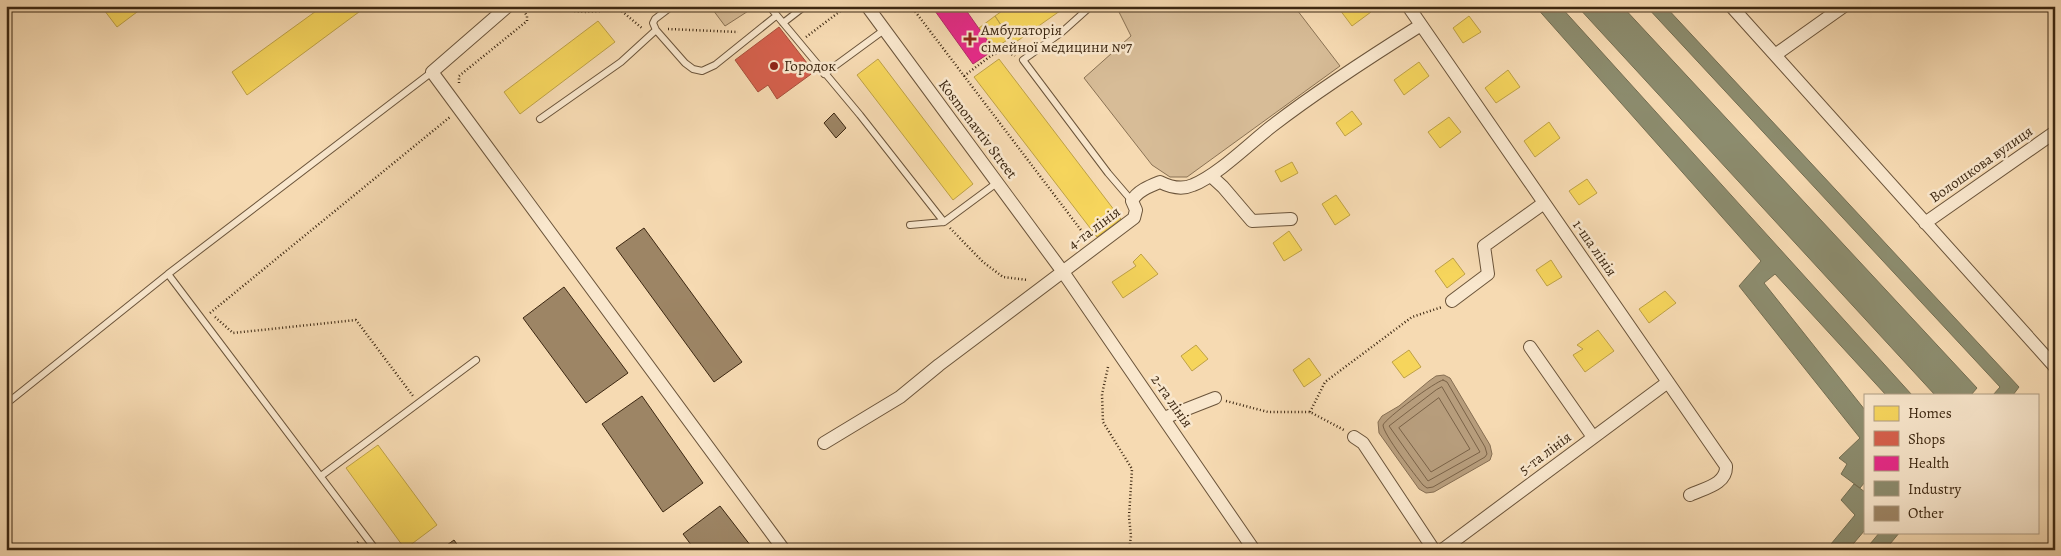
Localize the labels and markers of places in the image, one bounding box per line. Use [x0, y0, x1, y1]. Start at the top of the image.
place label: Амбулаторія сімейної медицини №7 [980, 20, 1133, 57]
marker: Амбулаторія сімейної медицини №7 [963, 32, 977, 46]
place label: Городок [784, 56, 836, 76]
marker: Городок [768, 60, 780, 72]

